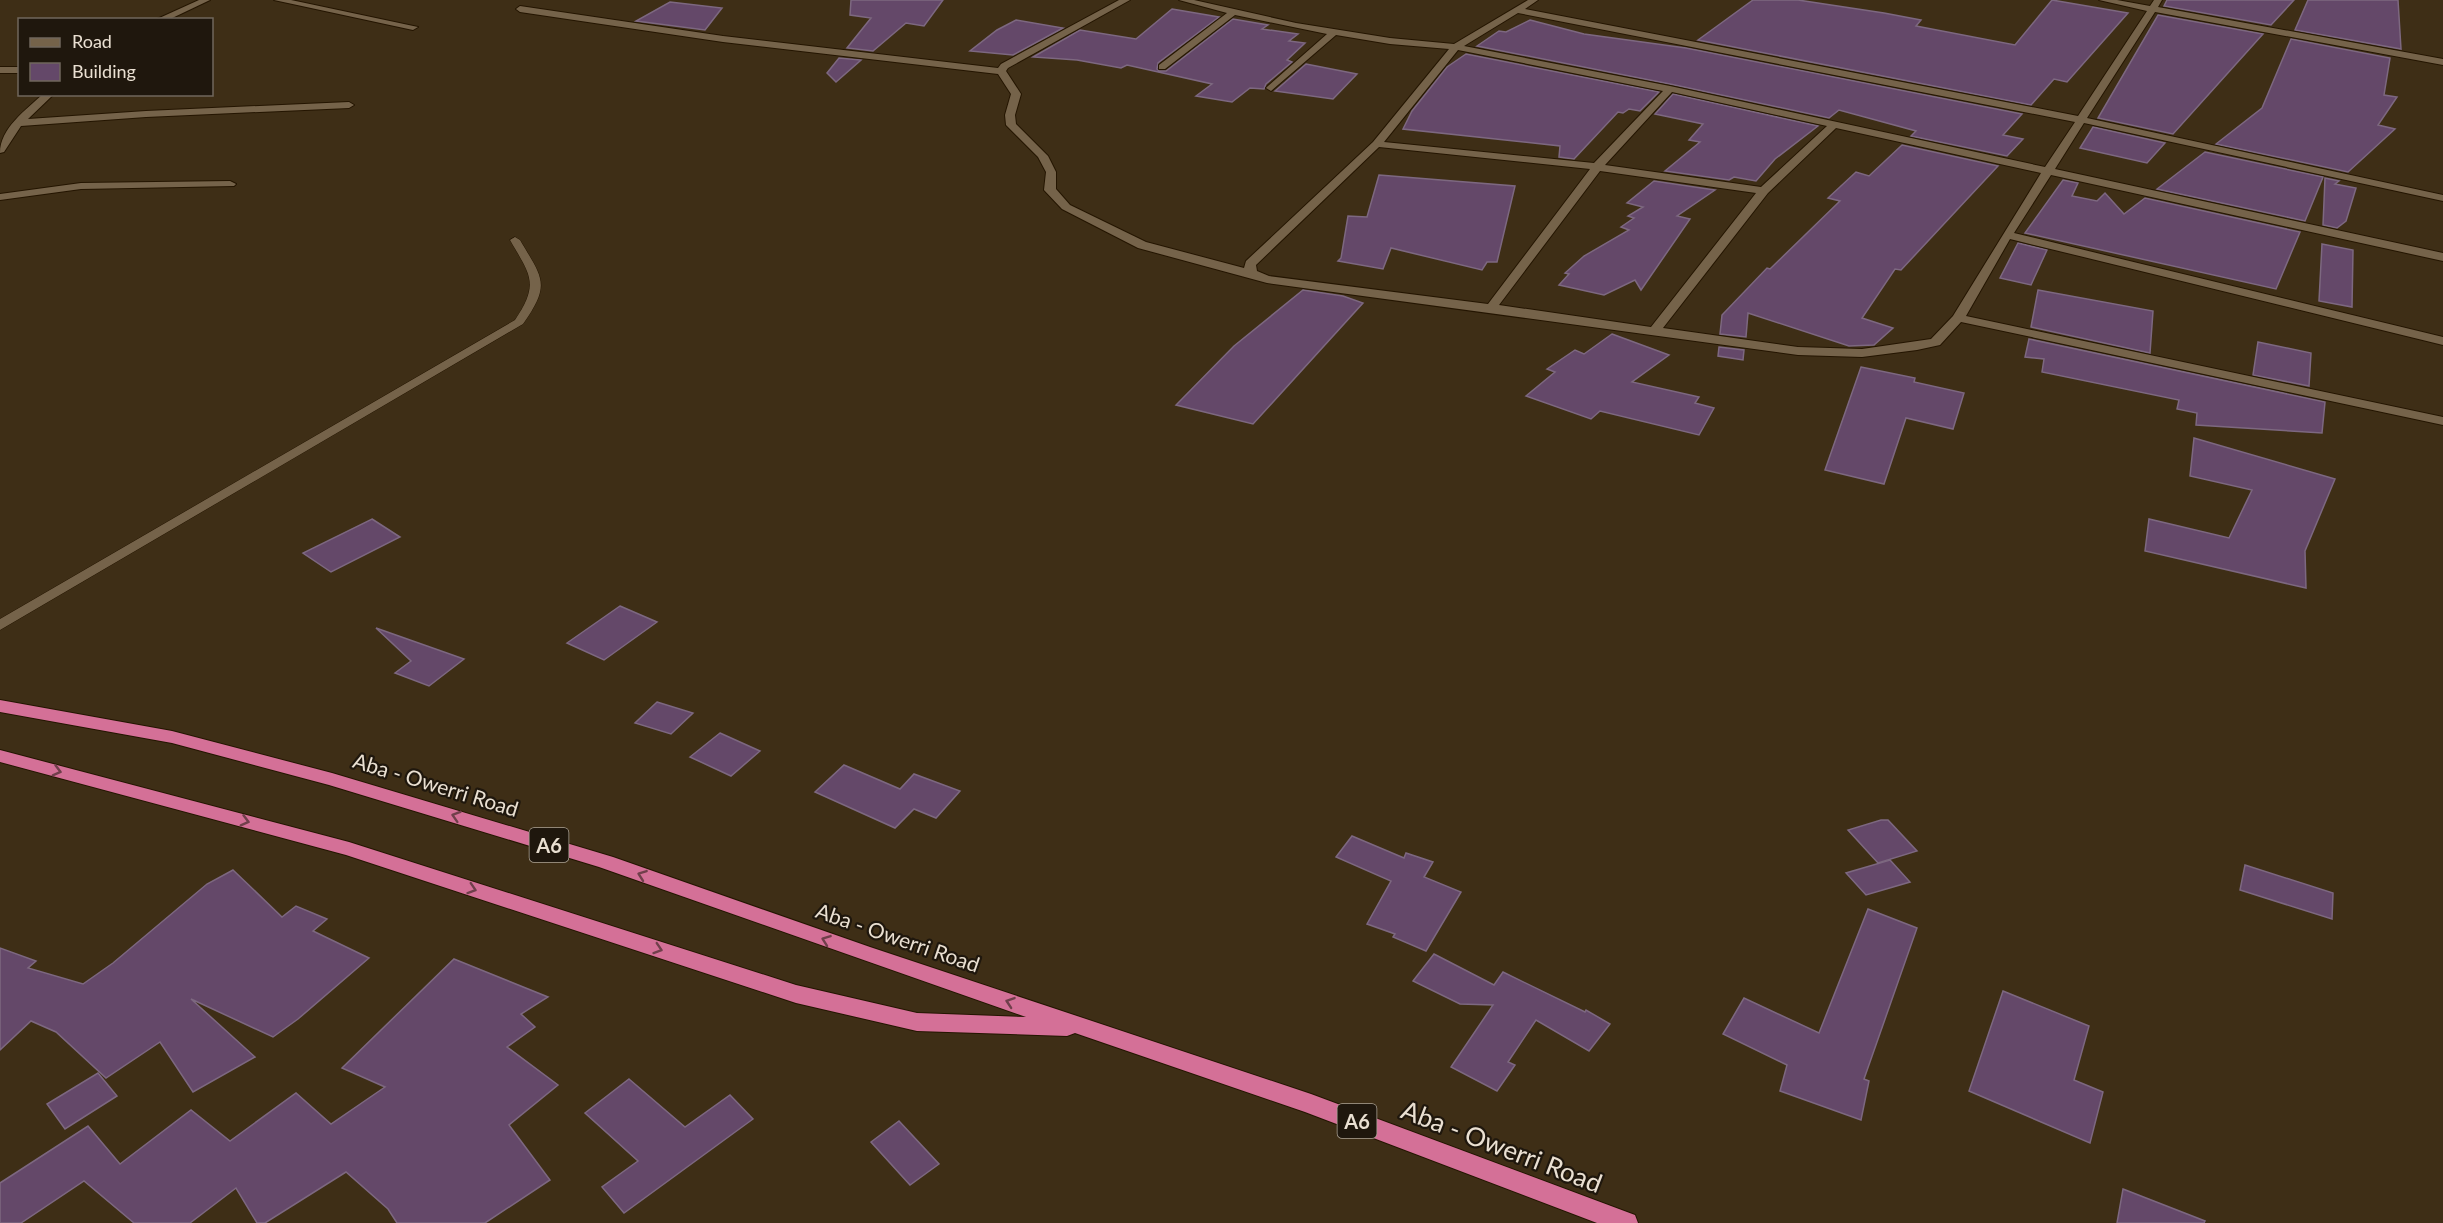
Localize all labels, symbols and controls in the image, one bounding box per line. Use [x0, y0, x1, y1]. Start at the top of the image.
legend [18, 18, 213, 96]
text: Road [72, 30, 112, 52]
text: Building [72, 60, 136, 82]
street label: Aba - Owerri Road [350, 747, 522, 821]
one-way arrow [51, 764, 61, 776]
one-way arrow [451, 811, 462, 823]
one-way arrow [239, 814, 250, 826]
road number: A6 [530, 828, 568, 862]
one-way arrow [637, 869, 648, 882]
one-way arrow [466, 881, 477, 894]
street label: Aba - Owerri Road [813, 897, 983, 977]
one-way arrow [821, 934, 831, 947]
one-way arrow [652, 942, 663, 954]
one-way arrow [1005, 997, 1016, 1010]
street label: Aba - Owerri Road [1397, 1093, 1607, 1199]
road number: A6 [1338, 1104, 1376, 1138]

